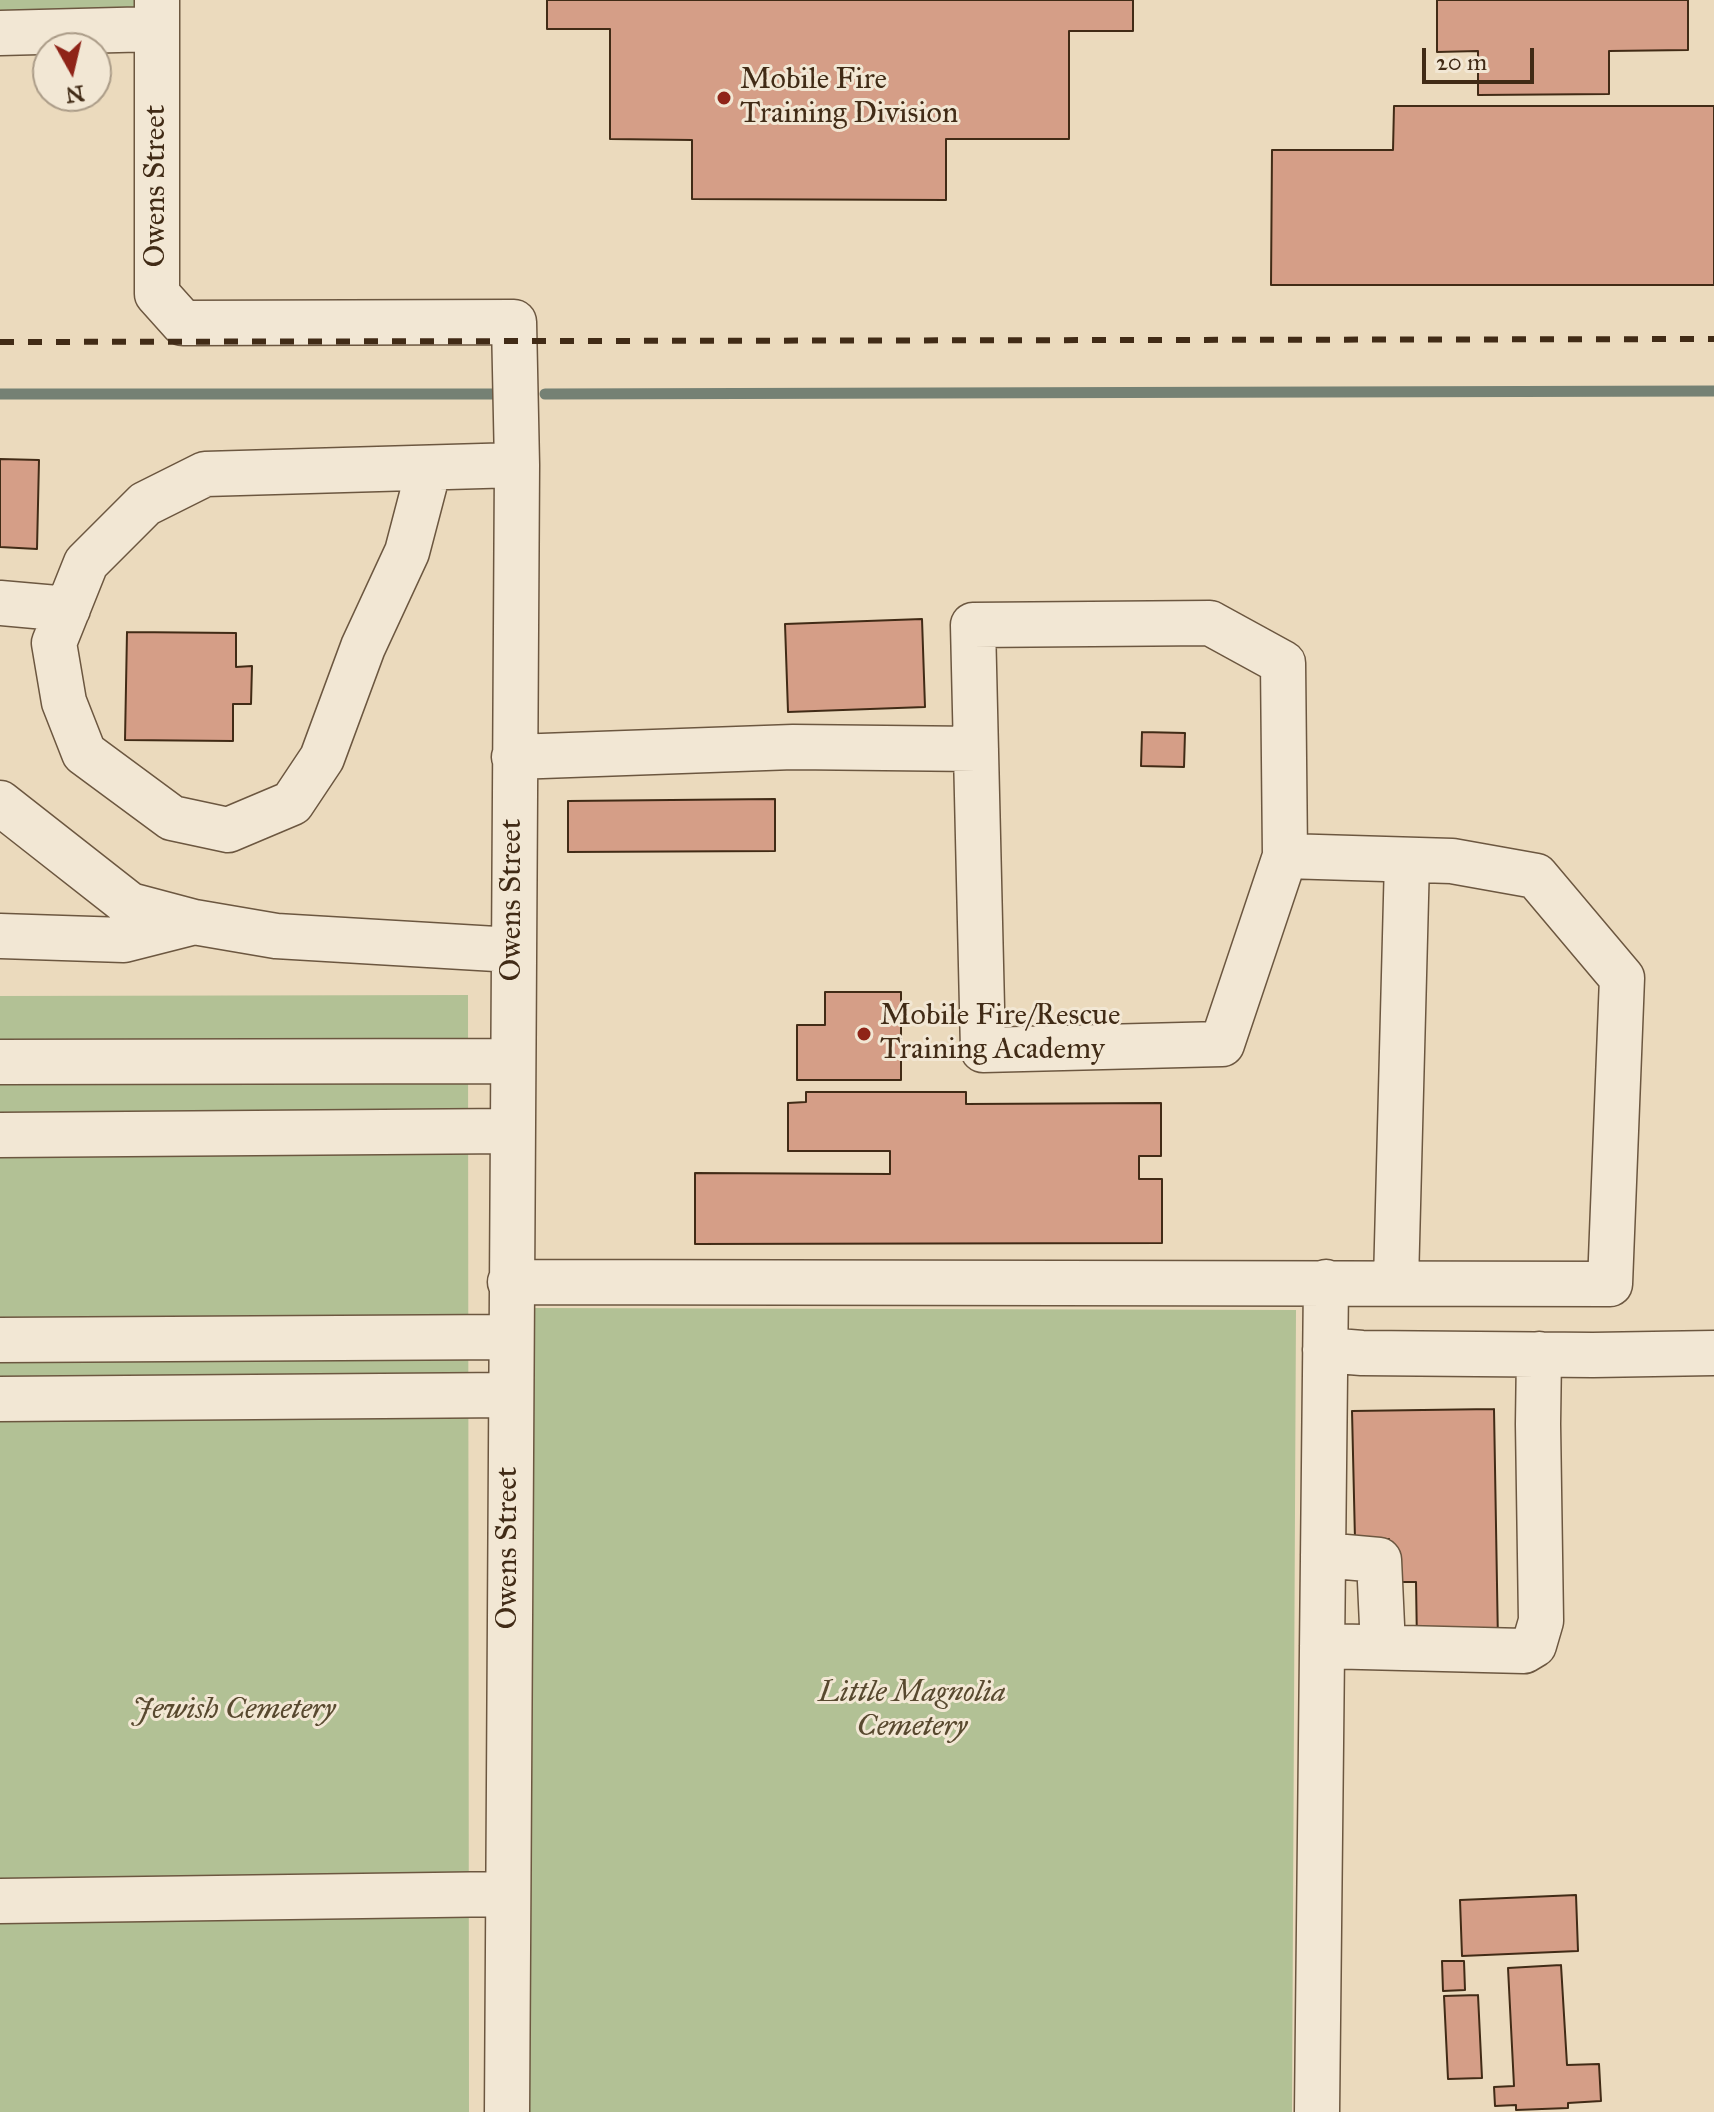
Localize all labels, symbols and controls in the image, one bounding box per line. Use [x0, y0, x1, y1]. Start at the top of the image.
north arrow [32, 32, 112, 112]
scale bar [1426, 32, 1538, 82]
text: 20 m [1436, 47, 1487, 77]
place label: Mobile Fire Training Division [740, 63, 958, 134]
text: N [64, 80, 86, 109]
marker: Mobile Fire Training Division [715, 89, 733, 107]
street label: Owens Street [139, 105, 175, 267]
street label: Owens Street [495, 819, 531, 981]
place label: Mobile Fire/Rescue Training Academy [880, 999, 1121, 1070]
marker: Mobile Fire/Rescue Training Academy [855, 1025, 873, 1043]
street label: Owens Street [491, 1467, 527, 1629]
park label: Little Magnolia Cemetery [818, 1676, 1006, 1746]
park label: Jewish Cemetery [133, 1693, 335, 1729]

